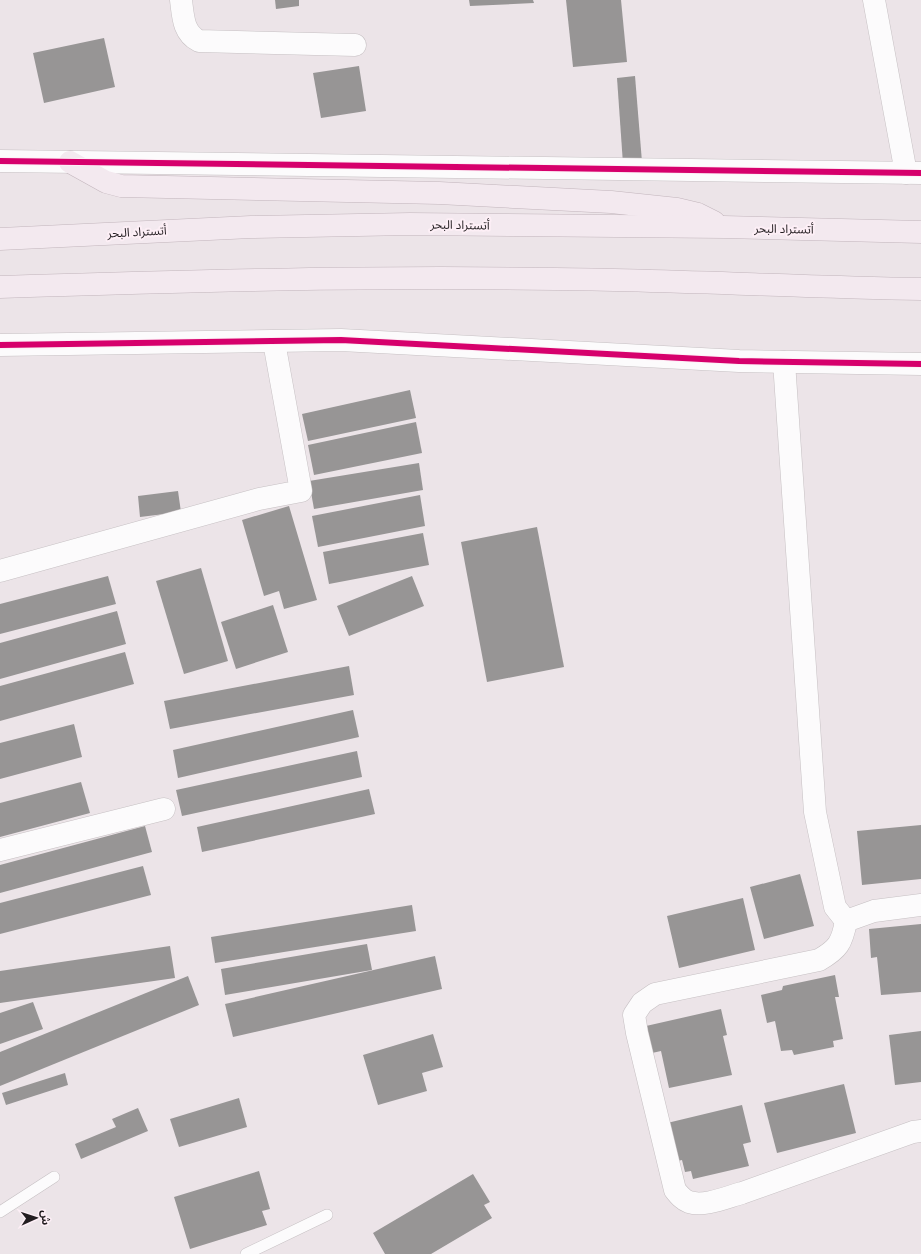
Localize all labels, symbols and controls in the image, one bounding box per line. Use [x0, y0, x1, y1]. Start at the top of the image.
street label: أتستراد البحر [429, 216, 490, 233]
street label: أتستراد البحر [753, 220, 814, 237]
street label: أتستراد البحر [106, 222, 167, 241]
north arrow [16, 1198, 56, 1238]
text: ش [39, 1210, 53, 1225]

